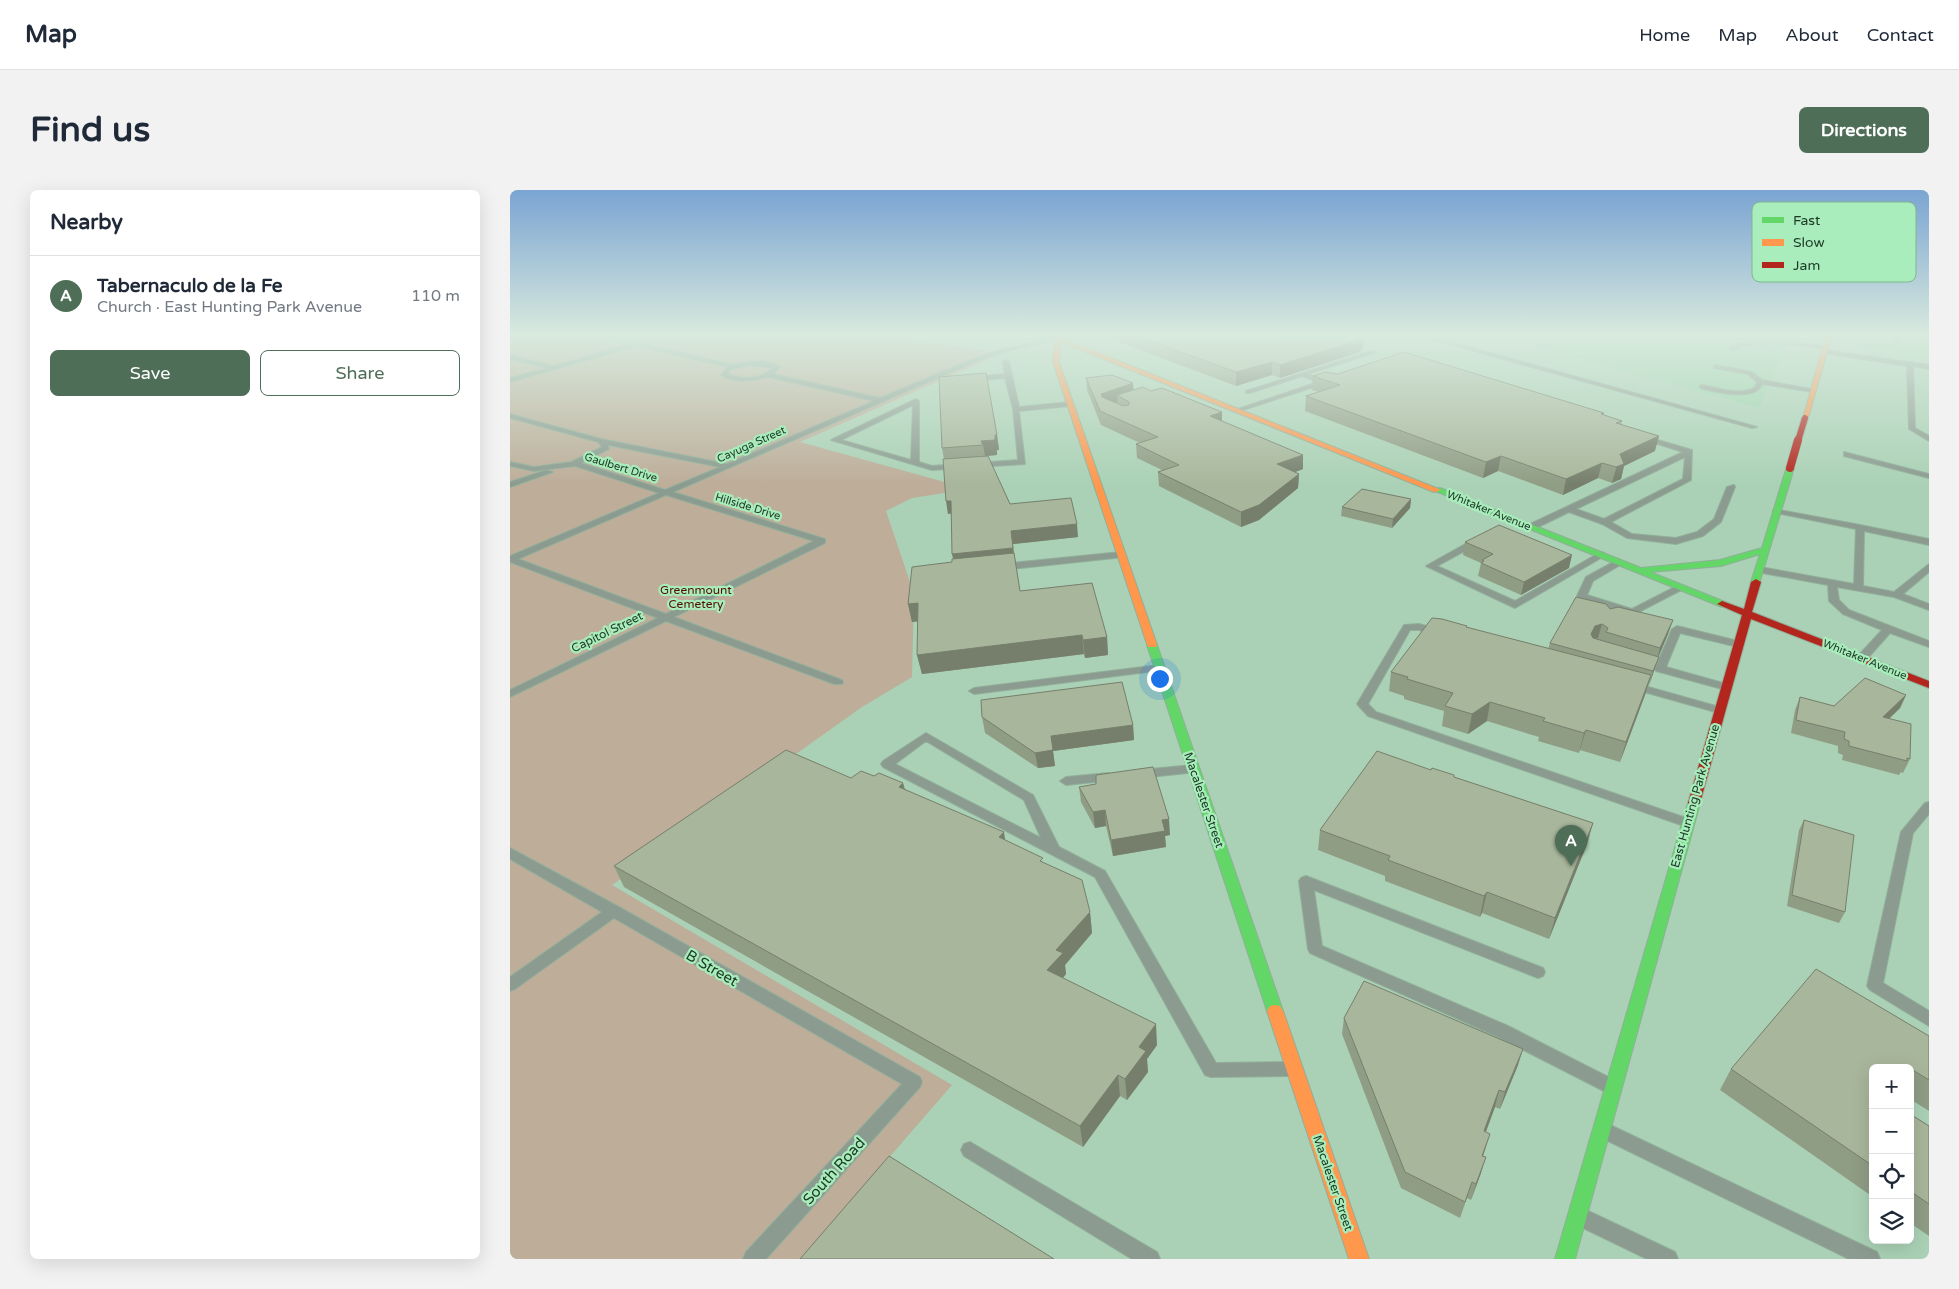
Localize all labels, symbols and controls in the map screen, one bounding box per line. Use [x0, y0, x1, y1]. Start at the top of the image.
text: Map [25, 20, 77, 49]
text: Home [1639, 24, 1690, 46]
text: Map [1718, 24, 1757, 46]
text: About [1785, 24, 1839, 46]
text: Contact [1867, 24, 1934, 46]
button: Directions [1799, 107, 1929, 153]
text: Find us [30, 109, 150, 151]
legend [1752, 202, 1916, 282]
text: Nearby [50, 210, 123, 235]
text: Fast [1793, 212, 1821, 229]
text: Slow [1793, 234, 1825, 251]
text: Jam [1793, 257, 1820, 274]
text: Tabernaculo de la Fe [97, 275, 283, 297]
text: A [60, 286, 72, 306]
text: 110 m [411, 286, 460, 306]
text: Church · East Hunting Park Avenue [97, 297, 362, 317]
button: Save [50, 350, 250, 396]
button: Share [260, 350, 460, 396]
street label: Cayuga Street [715, 424, 788, 465]
street label: Gaulbert Drive [583, 450, 659, 485]
street label: Whitaker Avenue [1445, 488, 1533, 533]
street label: Hillside Drive [714, 490, 782, 523]
park label: Greenmount Cemetery [660, 583, 732, 611]
street label: Capitol Street [569, 608, 645, 655]
street label: Whitaker Avenue [1821, 637, 1909, 682]
your location [1147, 666, 1173, 692]
street label: East Hunting Park Avenue [1668, 723, 1722, 869]
street label: Macalester Street [1181, 750, 1227, 850]
pin: A [1555, 825, 1587, 866]
street label: B Street [683, 946, 741, 990]
map controls [1869, 1064, 1914, 1244]
button: + [1869, 1064, 1914, 1109]
button: − [1869, 1109, 1914, 1154]
street label: Macalester Street [1310, 1133, 1356, 1233]
street label: South Road [799, 1134, 869, 1208]
button: locate [1869, 1154, 1914, 1199]
button: layers [1869, 1199, 1914, 1244]

